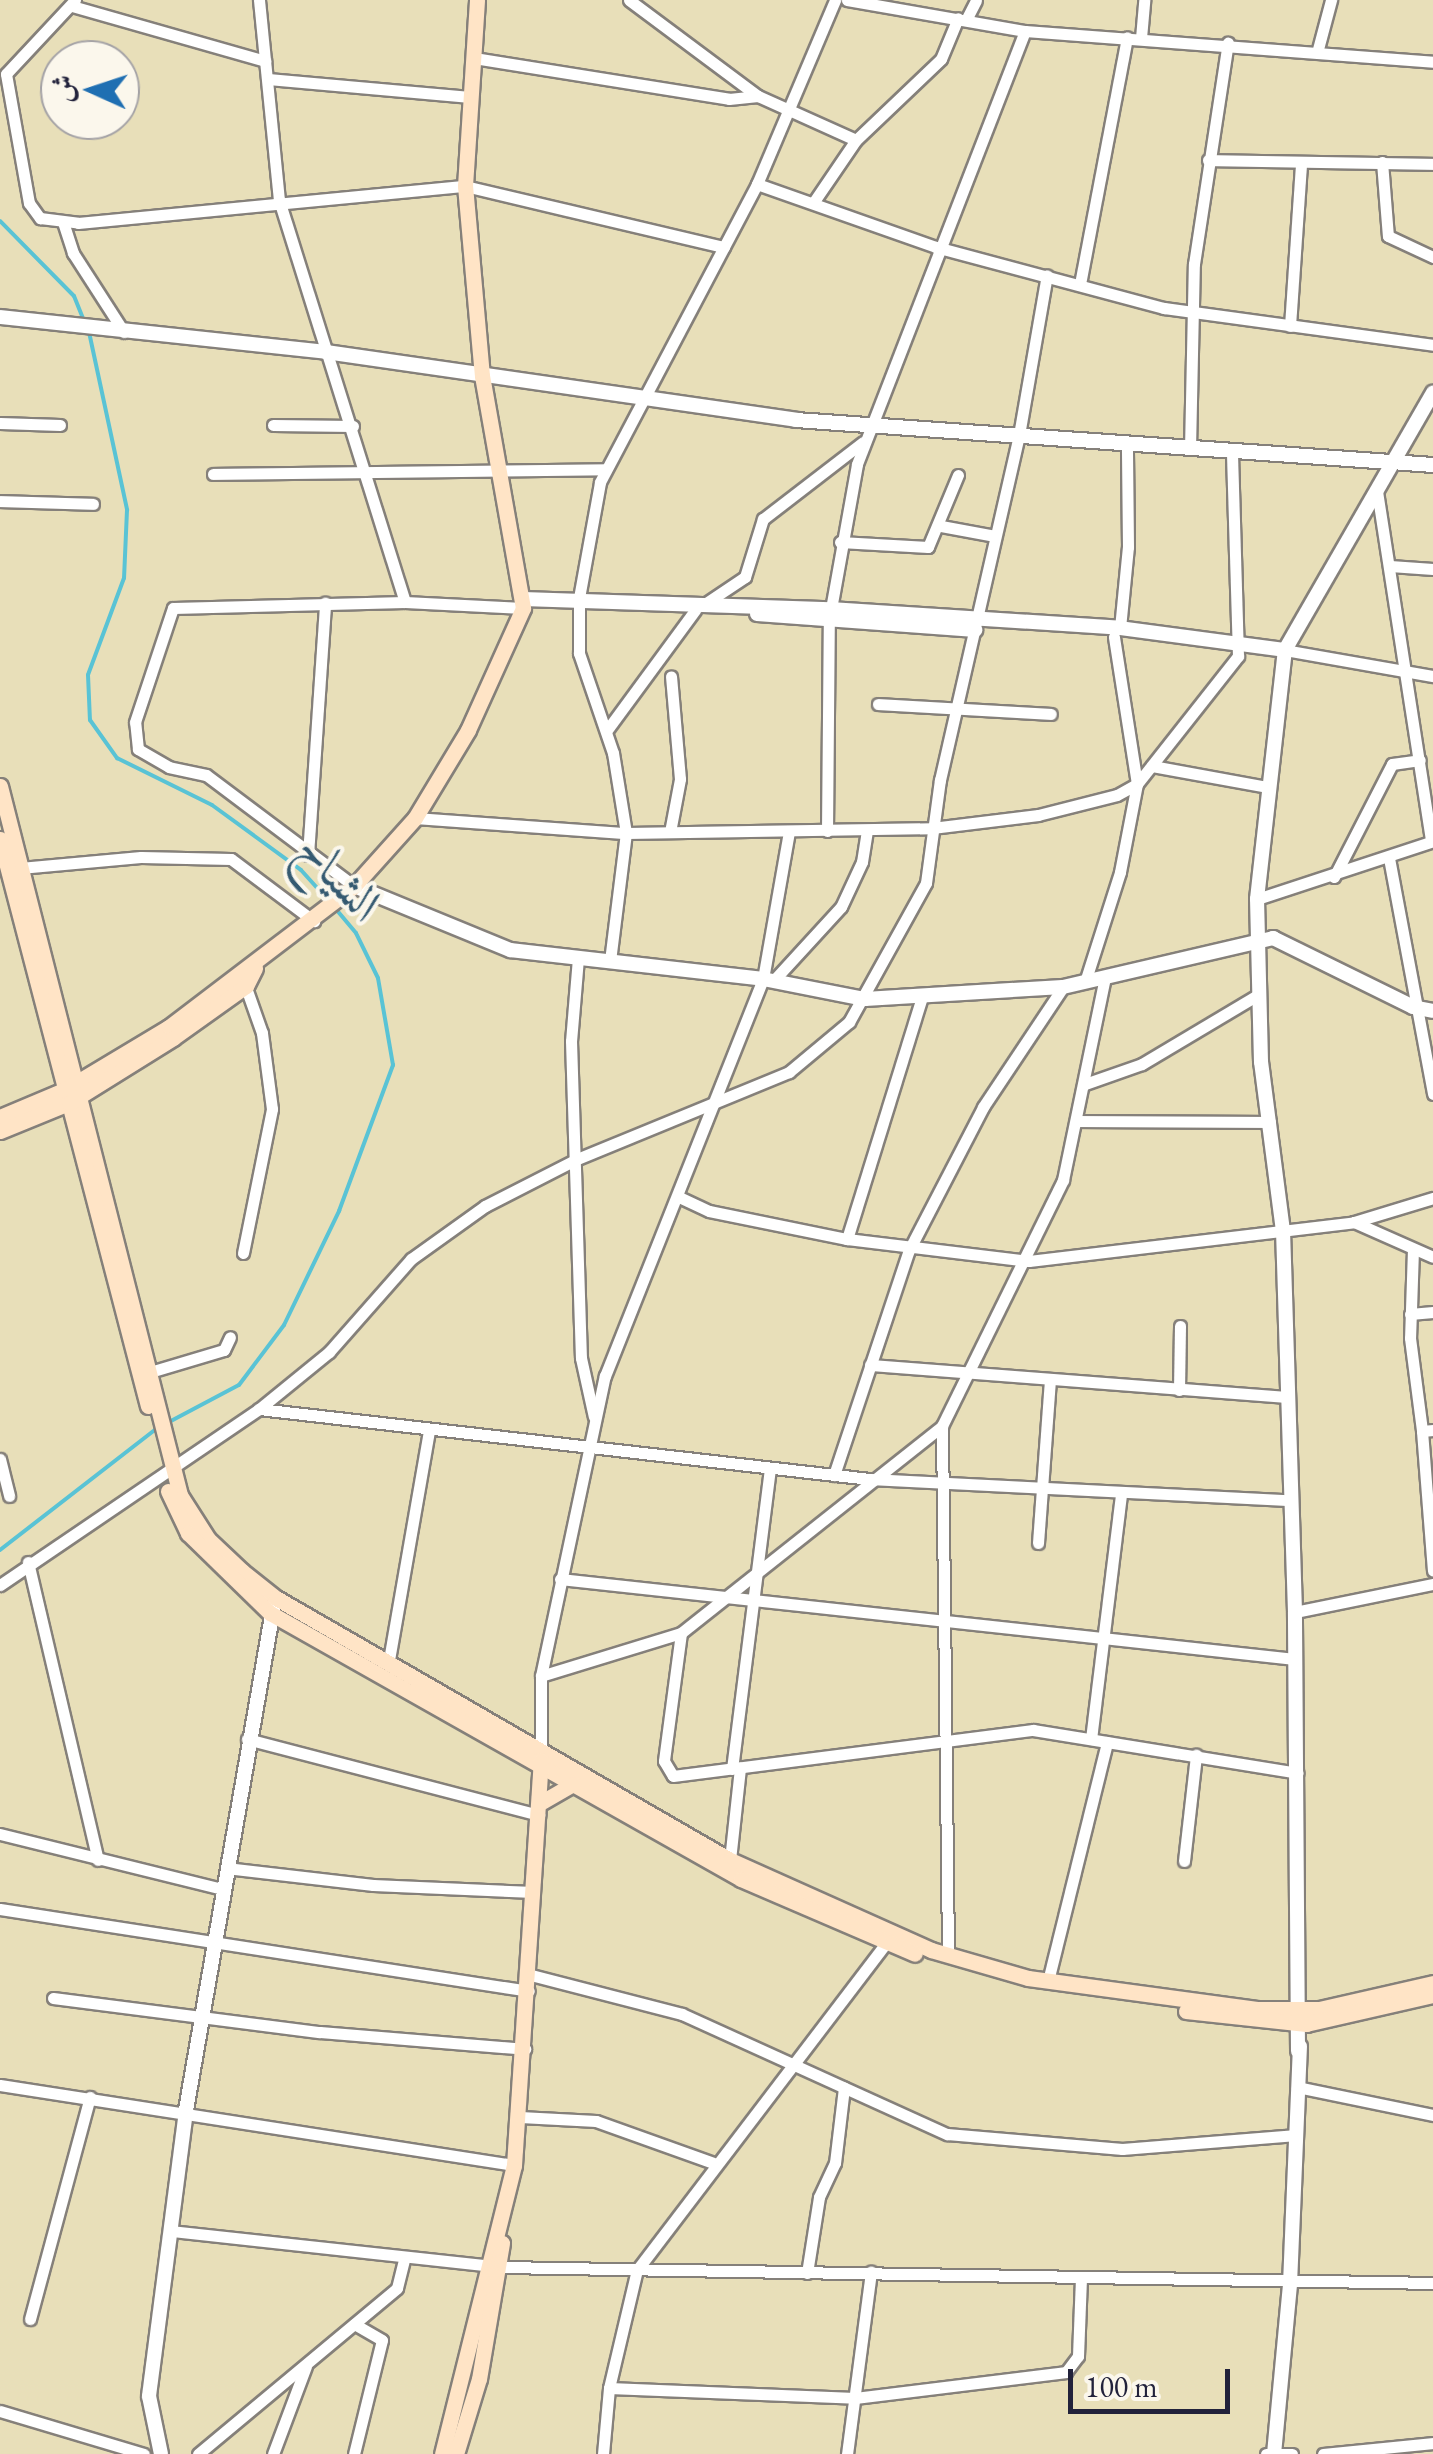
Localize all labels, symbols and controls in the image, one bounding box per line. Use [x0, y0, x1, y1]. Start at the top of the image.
north arrow [40, 40, 140, 140]
text: ش [43, 74, 81, 103]
water label: الشياح [286, 821, 396, 933]
scale bar [1073, 2349, 1236, 2411]
text: 100 m [1085, 2367, 1158, 2406]

